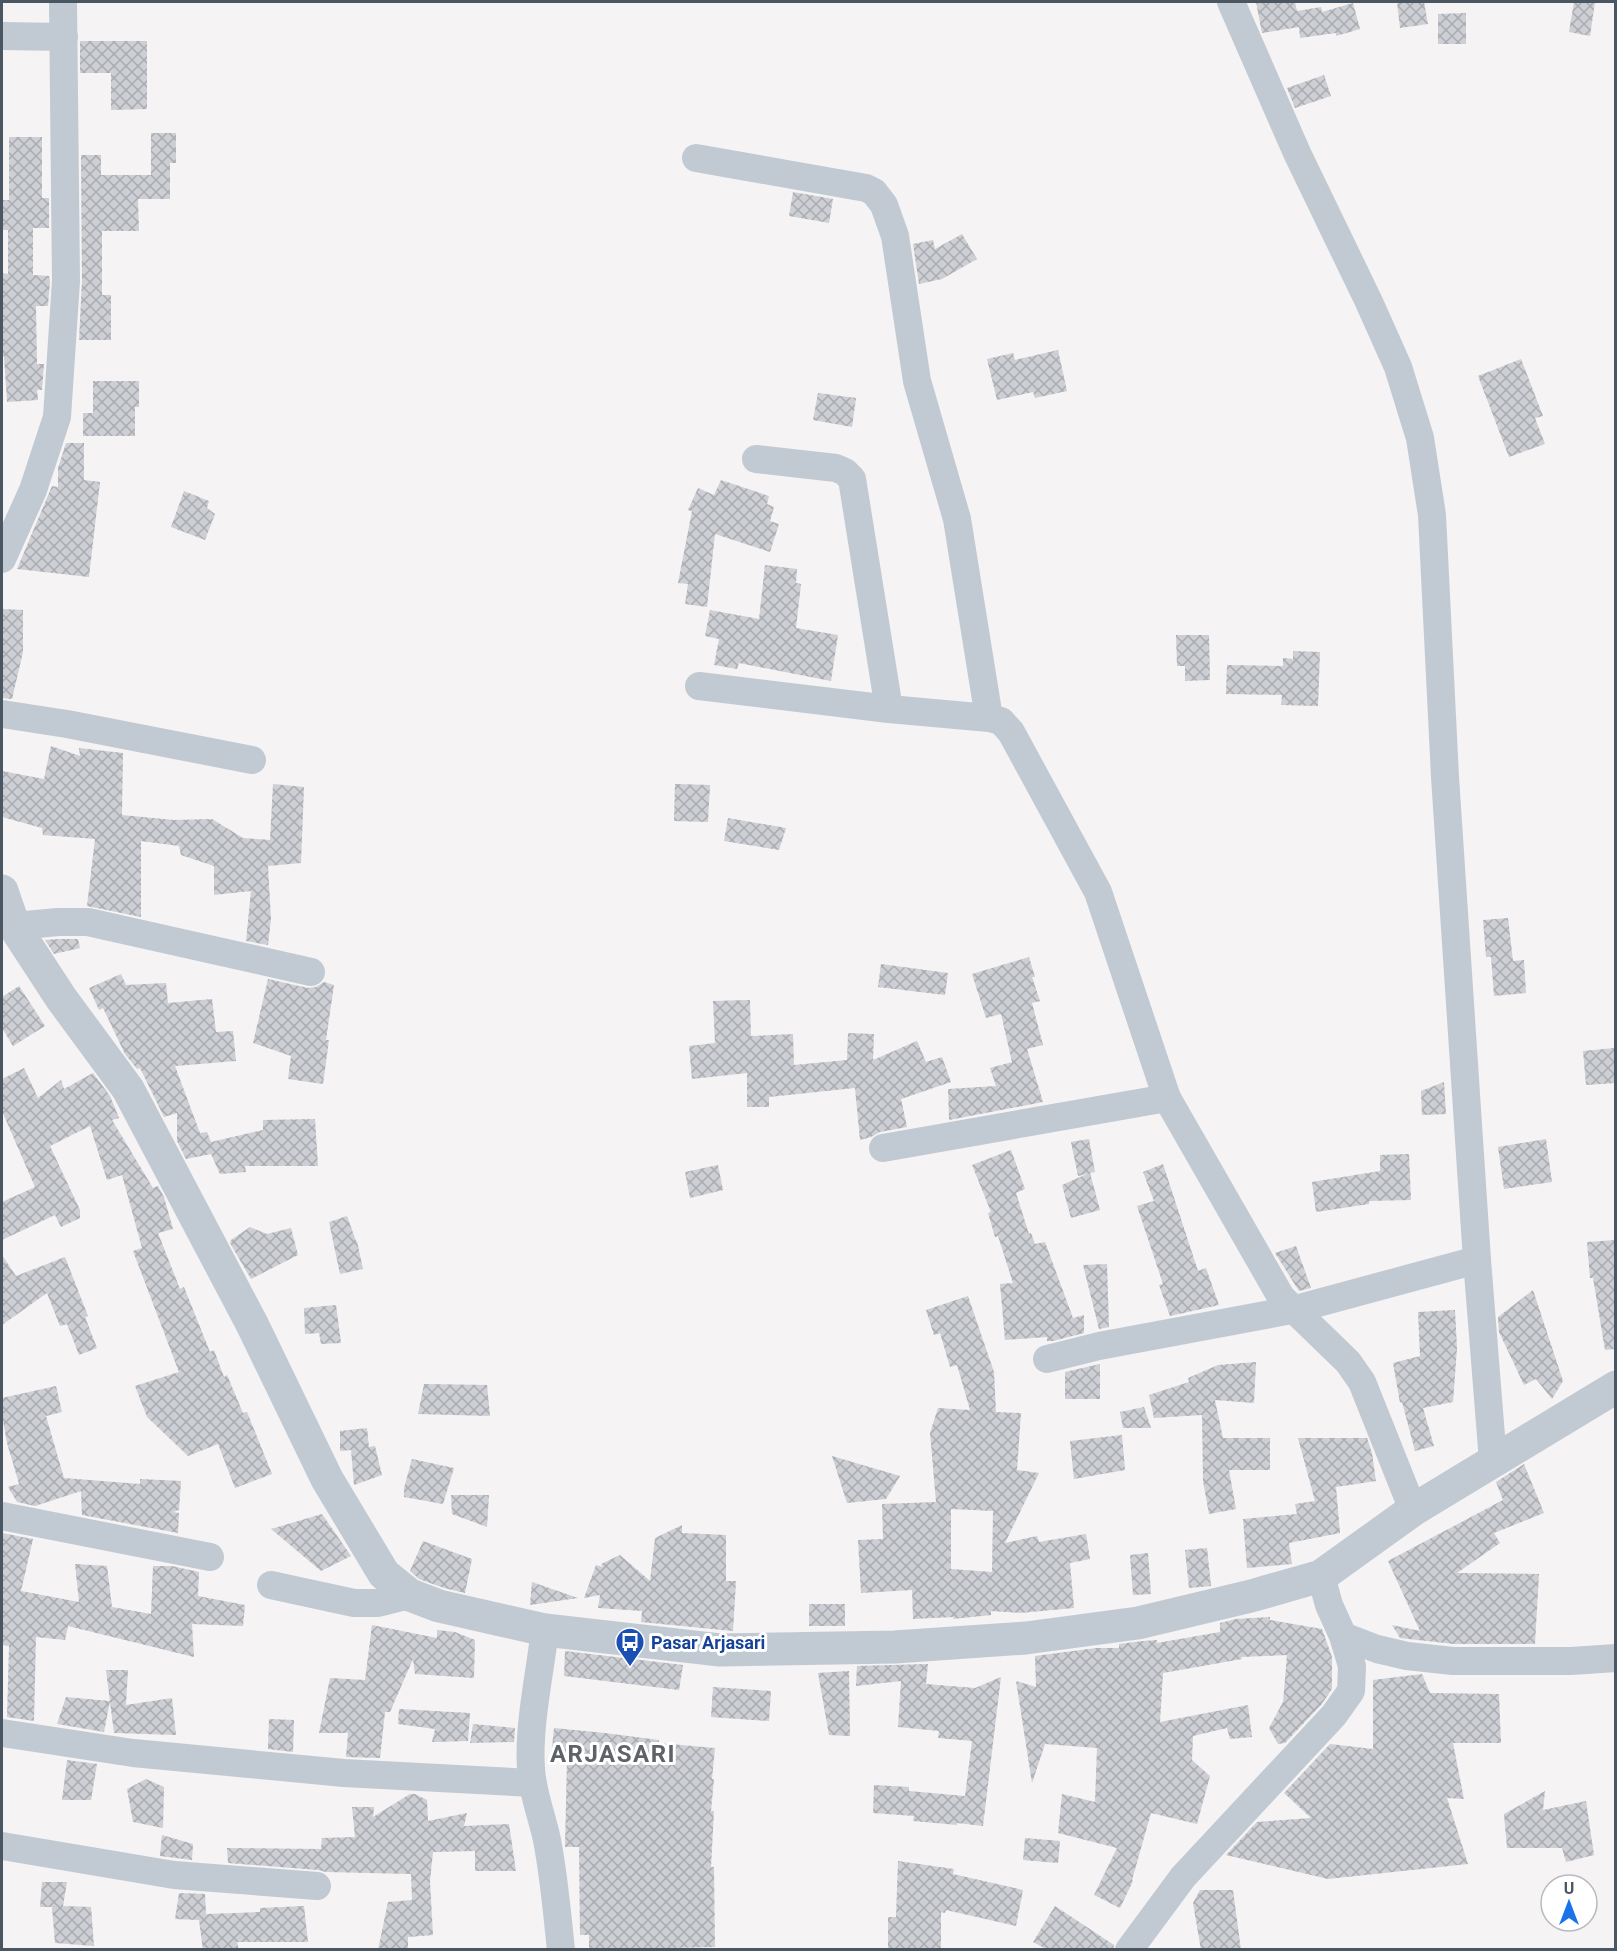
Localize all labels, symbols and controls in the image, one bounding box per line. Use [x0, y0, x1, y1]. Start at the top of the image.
bus stop icon: Pasar Arjasari [614, 1626, 646, 1668]
place label: Pasar Arjasari [651, 1632, 765, 1653]
district label: ARJASARI [550, 1740, 676, 1768]
north arrow [1539, 1873, 1599, 1933]
text: U [1564, 1879, 1574, 1898]

